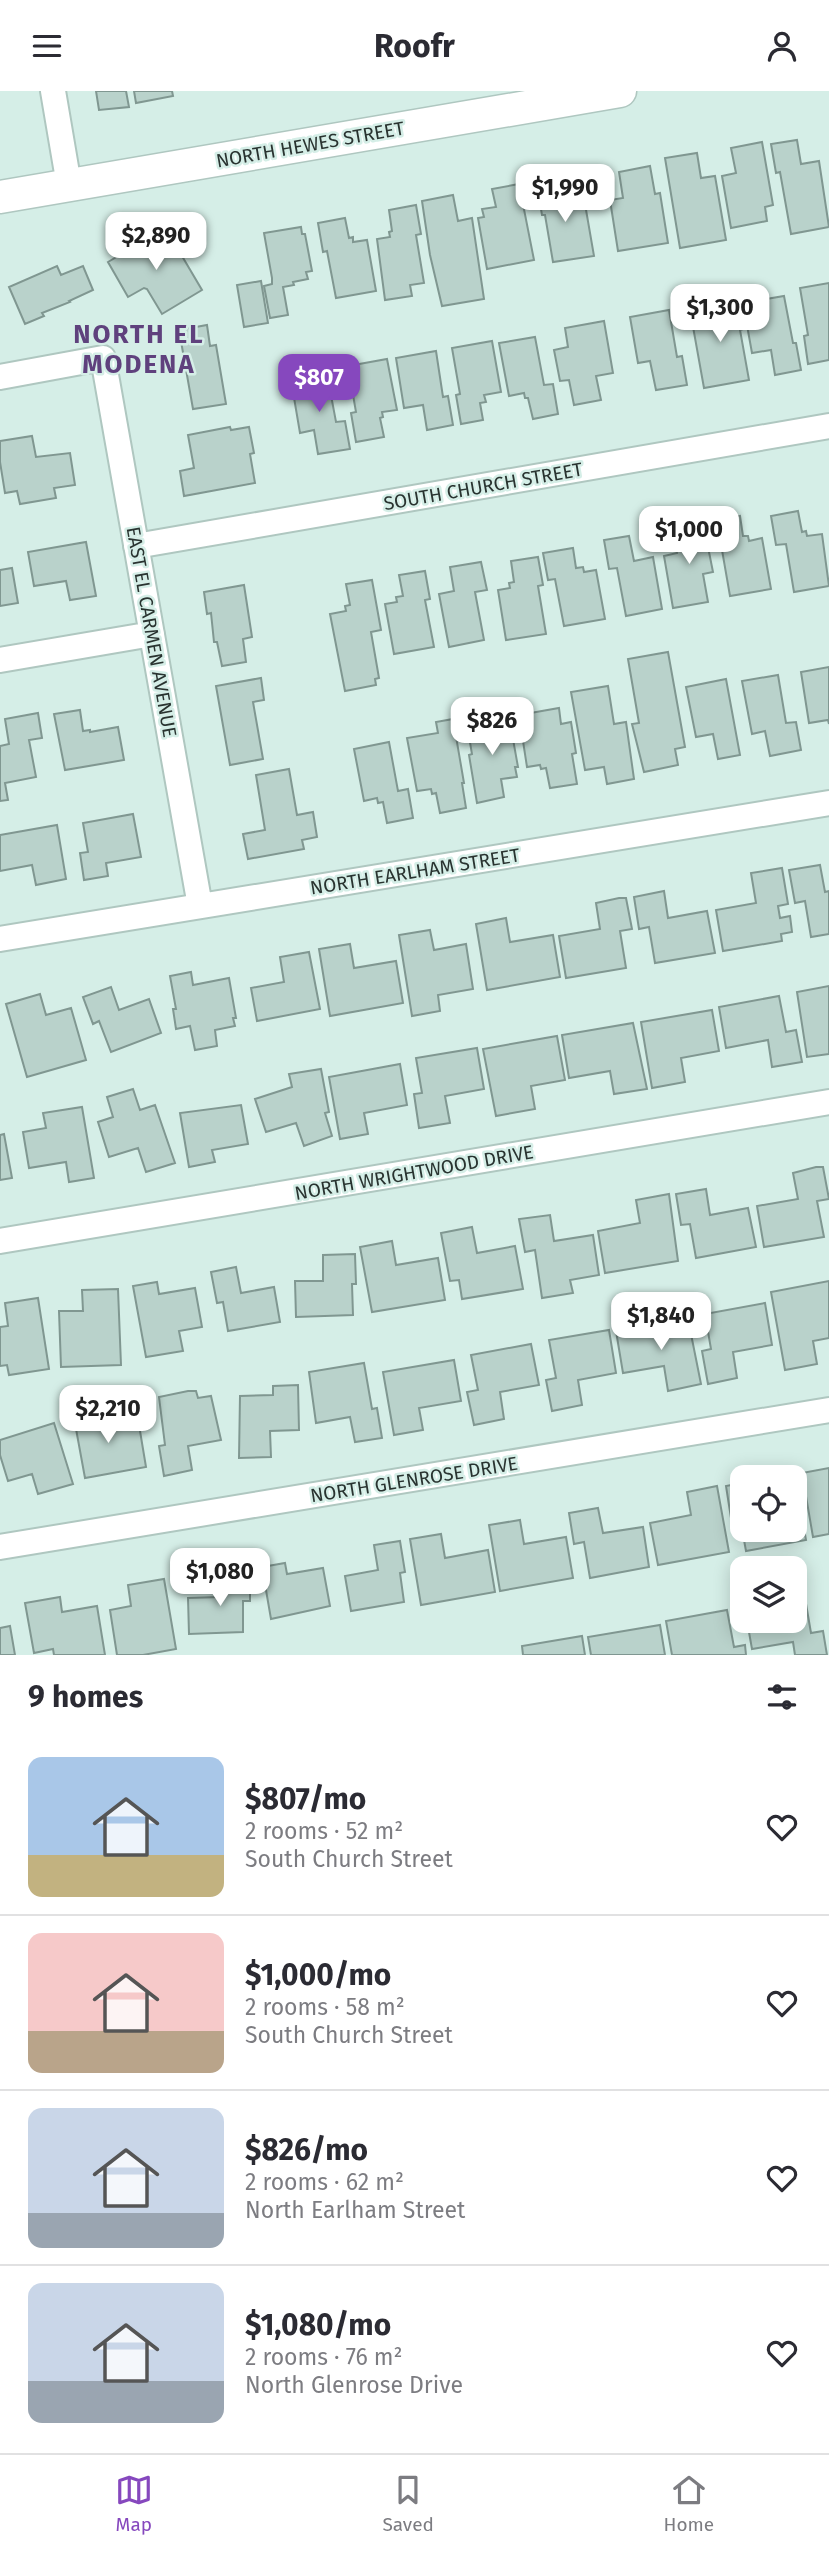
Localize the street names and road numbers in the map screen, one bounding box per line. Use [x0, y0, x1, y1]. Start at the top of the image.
street label: NORTH HEWES STREET [214, 117, 406, 172]
street label: SOUTH CHURCH STREET [382, 458, 584, 515]
street label: EAST EL CARMEN AVENUE [122, 525, 181, 739]
street label: NORTH EARLHAM STREET [309, 844, 522, 899]
street label: NORTH WRIGHTWOOD DRIVE [293, 1140, 535, 1205]
street label: NORTH GLENROSE DRIVE [309, 1452, 519, 1507]

